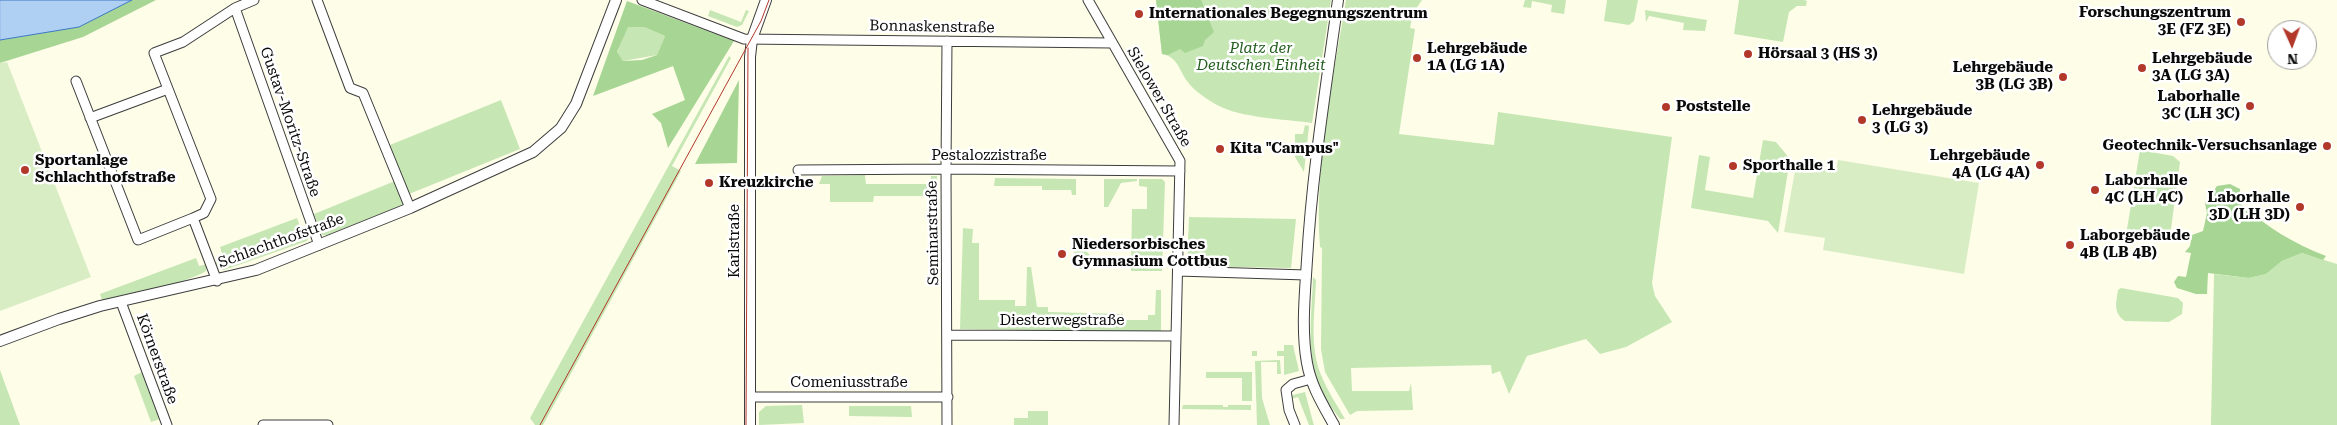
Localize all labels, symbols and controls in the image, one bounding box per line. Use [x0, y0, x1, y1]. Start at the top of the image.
place label: Forschungszentrum 3E (FZ 3E) [2079, 4, 2231, 39]
place label: Internationales Begegnungszentrum [1149, 5, 1428, 23]
marker: Internationales Begegnungszentrum [1133, 8, 1145, 20]
marker: Forschungszentrum 3E (FZ 3E) [2235, 16, 2247, 28]
street label: Bonnaskenstraße [869, 17, 995, 37]
north arrow [2267, 20, 2317, 70]
park label: Platz der Deutschen Einheit [1196, 40, 1326, 75]
place label: Lehrgebäude 1A (LG 1A) [1427, 40, 1527, 75]
street label: Sielower Straße [1123, 44, 1195, 150]
street label: Gustav-Moritz-Straße [256, 45, 324, 199]
place label: Hörsaal 3 (HS 3) [1758, 45, 1878, 63]
marker: Hörsaal 3 (HS 3) [1742, 48, 1754, 60]
place label: Lehrgebäude 3A (LG 3A) [2152, 50, 2252, 85]
text: N [2287, 51, 2298, 67]
marker: Lehrgebäude 1A (LG 1A) [1411, 52, 1423, 64]
place label: Lehrgebäude 3B (LG 3B) [1953, 59, 2053, 94]
marker: Lehrgebäude 3A (LG 3A) [2136, 62, 2148, 74]
marker: Lehrgebäude 3B (LG 3B) [2057, 71, 2069, 83]
place label: Laborhalle 3C (LH 3C) [2157, 88, 2240, 123]
place label: Poststelle [1676, 98, 1751, 116]
marker: Laborhalle 3C (LH 3C) [2244, 100, 2256, 112]
marker: Poststelle [1660, 101, 1672, 113]
place label: Lehrgebäude 3 (LG 3) [1872, 102, 1972, 137]
marker: Lehrgebäude 3 (LG 3) [1856, 114, 1868, 126]
place label: Geotechnik-Versuchsanlage [2103, 137, 2317, 155]
place label: Kita "Campus" [1230, 140, 1339, 158]
marker: Geotechnik-Versuchsanlage [2321, 140, 2333, 152]
marker: Kita "Campus" [1214, 143, 1226, 155]
street label: Pestalozzistraße [931, 147, 1047, 165]
place label: Lehrgebäude 4A (LG 4A) [1930, 147, 2030, 182]
place label: Sportanlage Schlachthofstraße [35, 152, 176, 187]
place label: Sporthalle 1 [1743, 157, 1835, 175]
marker: Lehrgebäude 4A (LG 4A) [2034, 159, 2046, 171]
marker: Sporthalle 1 [1727, 160, 1739, 172]
marker: Sportanlage Schlachthofstraße [19, 164, 31, 176]
place label: Laborhalle 4C (LH 4C) [2105, 172, 2188, 207]
place label: Kreuzkirche [719, 174, 813, 192]
marker: Kreuzkirche [703, 177, 715, 189]
street label: Seminarstraße [923, 181, 943, 285]
marker: Laborhalle 4C (LH 4C) [2089, 184, 2101, 196]
place label: Laborhalle 3D (LH 3D) [2207, 189, 2290, 224]
marker: Laborhalle 3D (LH 3D) [2294, 201, 2306, 213]
street label: Karlstraße [726, 204, 744, 278]
street label: Schlachthofstraße [216, 210, 346, 272]
place label: Laborgebäude 4B (LB 4B) [2080, 227, 2190, 262]
place label: Niedersorbisches Gymnasium Cottbus [1072, 236, 1228, 271]
marker: Laborgebäude 4B (LB 4B) [2064, 239, 2076, 251]
marker: Niedersorbisches Gymnasium Cottbus [1056, 248, 1068, 260]
street label: Körnerstraße [132, 312, 182, 406]
street label: Diesterwegstraße [999, 312, 1125, 330]
street label: Comeniusstraße [790, 374, 908, 392]

